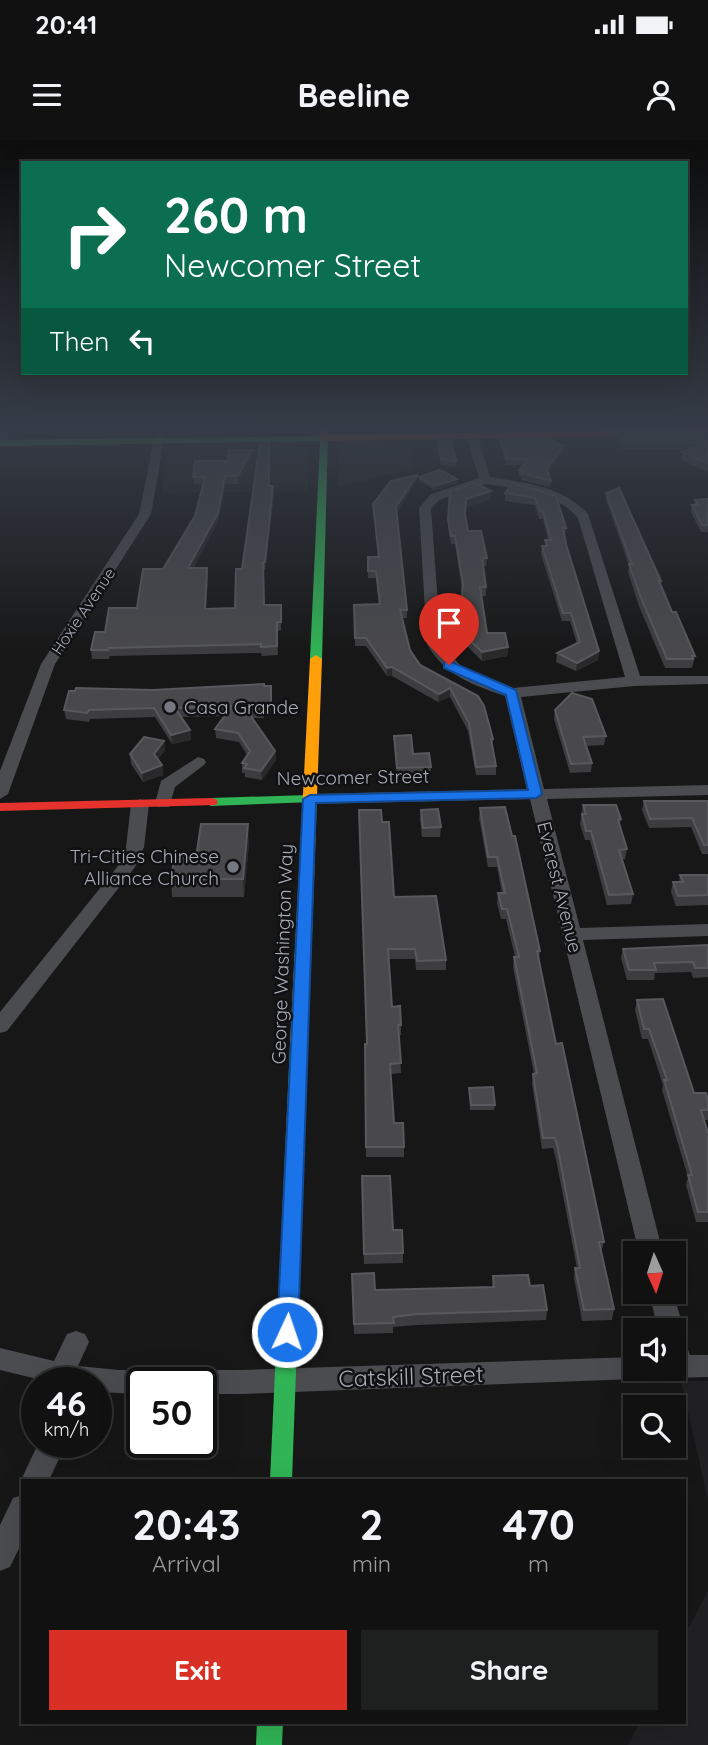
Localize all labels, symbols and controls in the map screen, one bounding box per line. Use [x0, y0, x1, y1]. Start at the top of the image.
text: 20:41 [35, 8, 97, 41]
text: Beeline [298, 75, 410, 115]
icon: menu [28, 76, 66, 114]
icon: person [642, 76, 680, 114]
text: 260 m [164, 184, 308, 245]
icon: right [49, 189, 140, 280]
text: Newcomer Street [164, 245, 421, 285]
icon: left [123, 322, 161, 360]
text: Then [49, 325, 109, 358]
street label: Hoxie Avenue [47, 564, 119, 658]
pin [419, 593, 479, 665]
icon: arrive [430, 604, 468, 642]
place label: Casa Grande [184, 695, 299, 719]
marker: Casa Grande [162, 699, 178, 715]
street label: Newcomer Street [276, 764, 430, 790]
street label: Everest Avenue [532, 819, 588, 955]
street label: George Washington Way [266, 843, 298, 1065]
place label: Tri-Cities Chinese Alliance Church [69, 844, 219, 890]
marker: Tri-Cities Chinese Alliance Church [225, 859, 241, 875]
north arrow [623, 1241, 686, 1304]
map controls [623, 1241, 686, 1458]
position arrow [250, 1295, 324, 1369]
button: sound [623, 1318, 686, 1381]
street label: Catskill Street [338, 1359, 484, 1393]
speed limit sign: 50 [126, 1367, 217, 1458]
text: 46 [47, 1381, 86, 1425]
button: search [623, 1395, 686, 1458]
text: km/h [44, 1418, 89, 1441]
text: 20:43 [132, 1498, 241, 1551]
text: 2 [360, 1498, 383, 1551]
text: 470 [502, 1498, 575, 1551]
text: Arrival [152, 1549, 221, 1578]
text: min [352, 1549, 391, 1578]
text: m [528, 1549, 549, 1578]
button: Exit [49, 1630, 347, 1710]
button: Share [361, 1630, 658, 1710]

